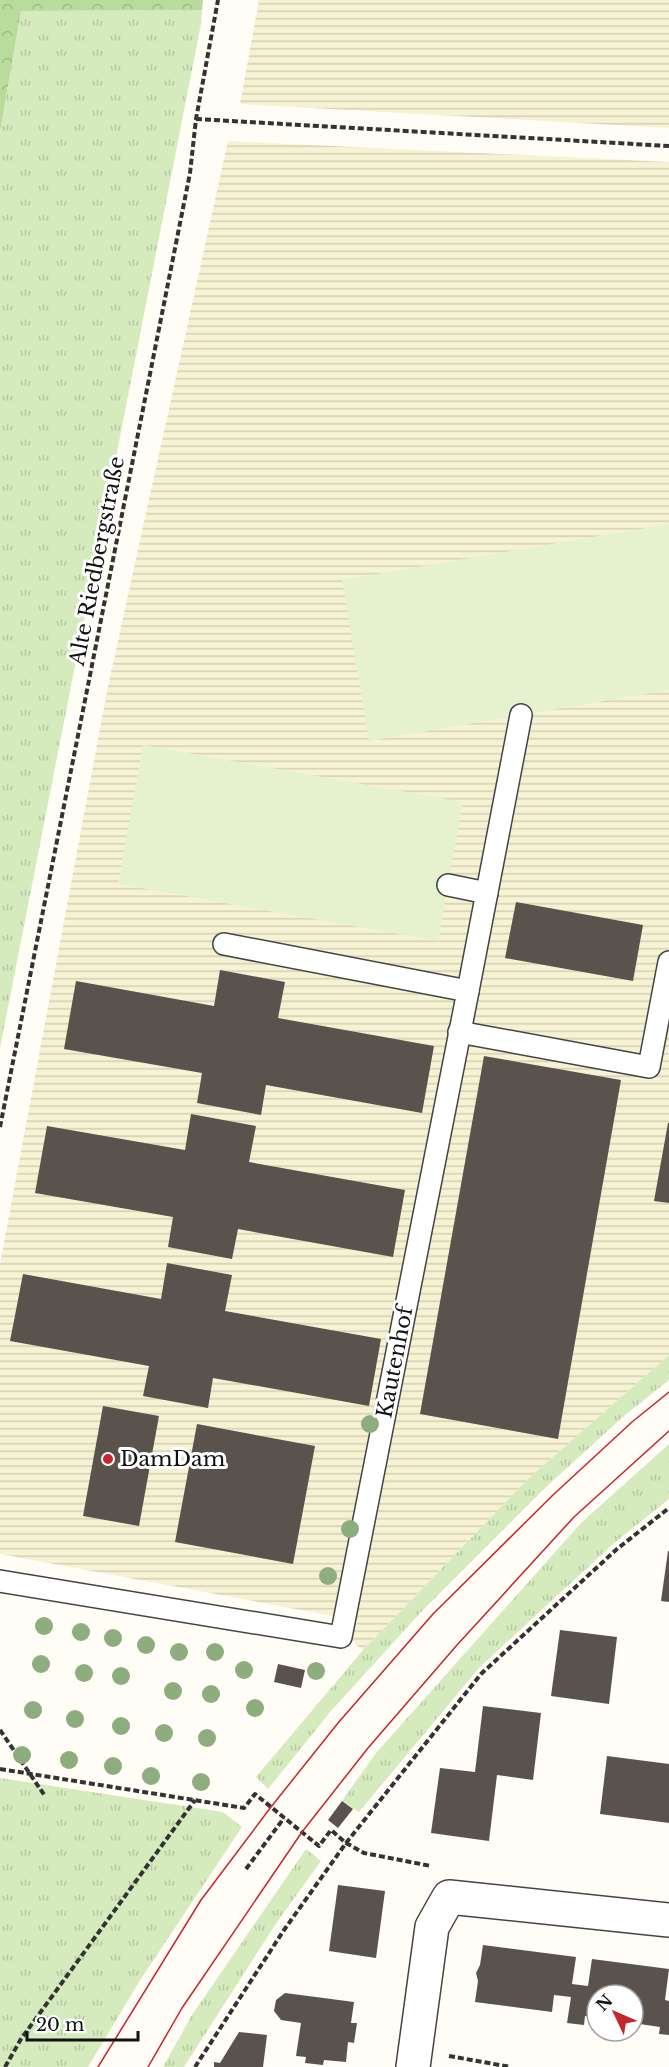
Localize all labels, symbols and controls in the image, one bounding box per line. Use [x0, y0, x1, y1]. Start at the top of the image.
street label: Alte Riedbergstraße [64, 454, 130, 669]
street label: Kautenhof [371, 1302, 419, 1420]
place label: DamDam [120, 1446, 226, 1472]
marker: DamDam [101, 1452, 115, 1466]
north arrow [585, 1983, 645, 2043]
text: N [592, 1990, 617, 2015]
scale bar [27, 2004, 138, 2042]
text: 20 m [36, 2014, 84, 2036]

